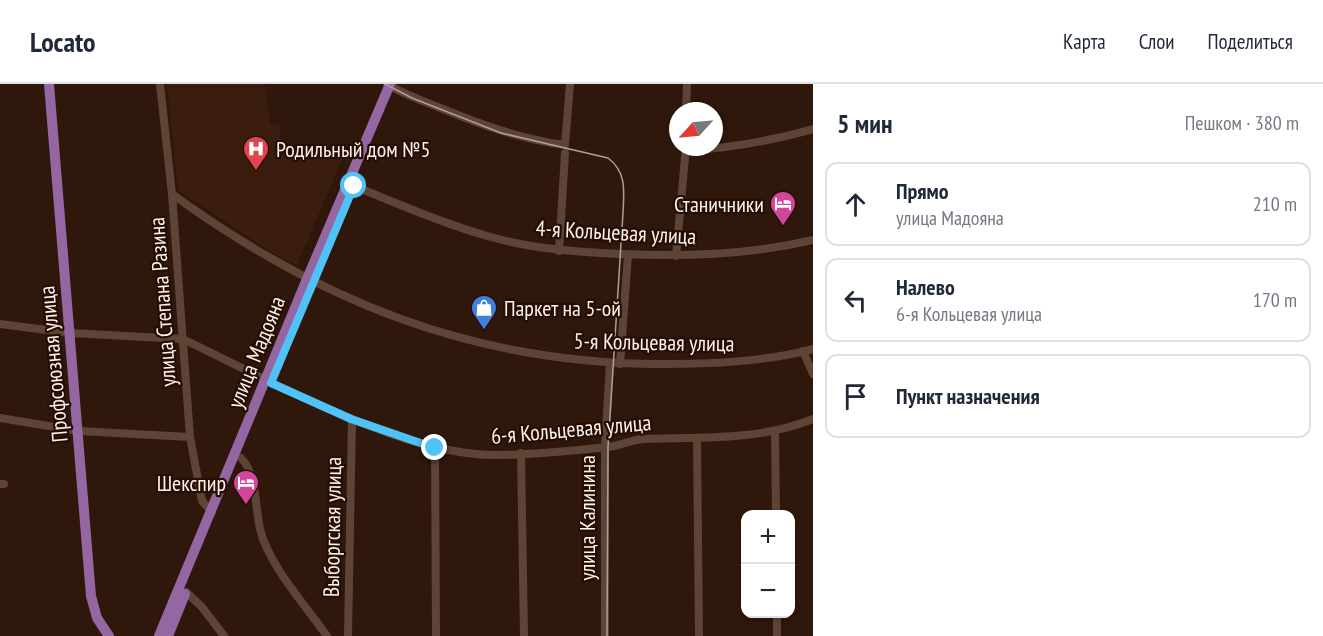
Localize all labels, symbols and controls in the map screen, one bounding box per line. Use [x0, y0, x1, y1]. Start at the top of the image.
text: Locato [30, 23, 96, 60]
text: Карта [1063, 28, 1106, 55]
text: Слои [1139, 28, 1174, 55]
text: Поделиться [1207, 28, 1293, 55]
north arrow [669, 102, 723, 156]
text: 5 мин [837, 107, 892, 140]
text: Пешком · 380 m [1185, 110, 1299, 136]
hospital icon: Родильный дом №5 [241, 134, 271, 172]
place label: Родильный дом №5 [276, 135, 430, 163]
route start [340, 172, 366, 198]
text: Прямо [896, 177, 949, 205]
icon: ahead [839, 188, 872, 221]
hotel icon: Станичники [768, 189, 798, 227]
place label: Станичники [674, 190, 764, 218]
text: 210 m [1253, 191, 1297, 217]
text: улица Мадояна [896, 205, 1004, 231]
street label: 4-я Кольцевая улица [535, 214, 697, 250]
street label: улица Степана Разина [142, 216, 182, 388]
text: Налево [896, 273, 955, 301]
icon: left [839, 284, 872, 317]
street label: Профсоюзная улица [32, 285, 74, 443]
text: 170 m [1253, 287, 1297, 313]
street label: улица Мадояна [221, 292, 291, 412]
shop icon: Паркет на 5-ой [469, 293, 499, 331]
place label: Паркет на 5-ой [504, 294, 621, 322]
text: 6-я Кольцевая улица [896, 301, 1042, 327]
street label: 5-я Кольцевая улица [573, 327, 735, 357]
icon: arrive [839, 380, 872, 413]
text: Пункт назначения [896, 382, 1040, 410]
street label: 6-я Кольцевая улица [490, 408, 652, 450]
route end [421, 434, 447, 460]
street label: улица Калинина [573, 455, 601, 581]
street label: Выборгская улица [317, 457, 347, 597]
hotel icon: Шекспир [231, 468, 261, 506]
place label: Шекспир [157, 469, 226, 497]
map controls [741, 510, 795, 618]
button: + [741, 510, 795, 564]
button: − [741, 564, 795, 618]

